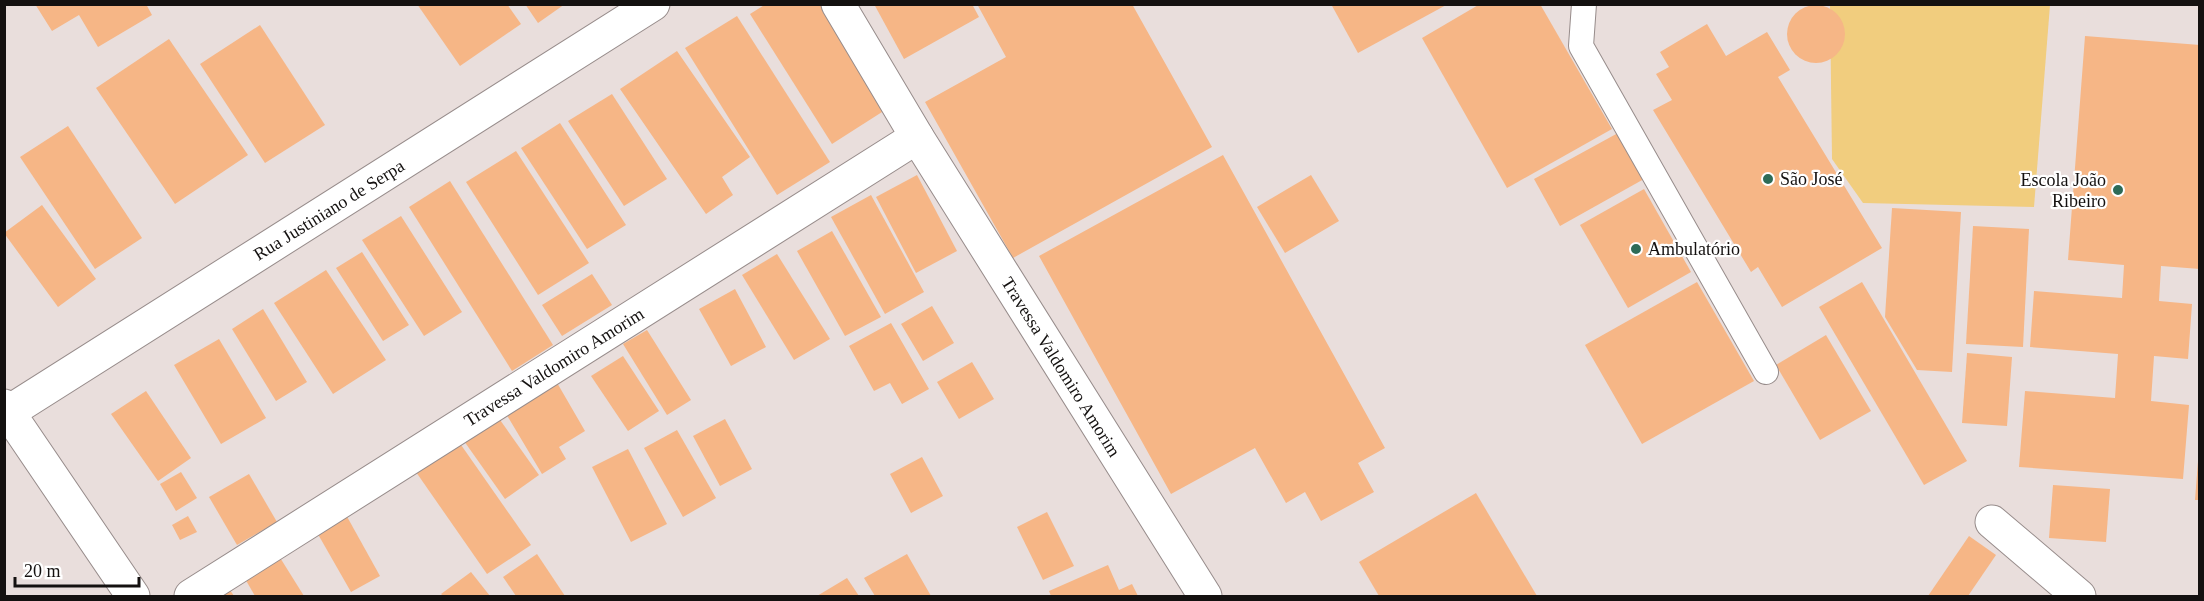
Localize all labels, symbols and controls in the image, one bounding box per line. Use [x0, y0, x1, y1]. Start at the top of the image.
street label: Rua Justiniano de Serpa [250, 156, 408, 264]
place label: São José [1780, 169, 1843, 189]
place label: Escola João Ribeiro [2021, 170, 2106, 211]
marker: São José [1761, 172, 1775, 186]
marker: Escola João Ribeiro [2111, 183, 2125, 197]
place label: Ambulatório [1648, 239, 1740, 259]
marker: Ambulatório [1629, 242, 1643, 256]
street label: Travessa Valdomiro Amorim [997, 273, 1125, 461]
street label: Travessa Valdomiro Amorim [460, 303, 648, 431]
scale bar [15, 550, 140, 588]
text: 20 m [24, 561, 61, 581]

